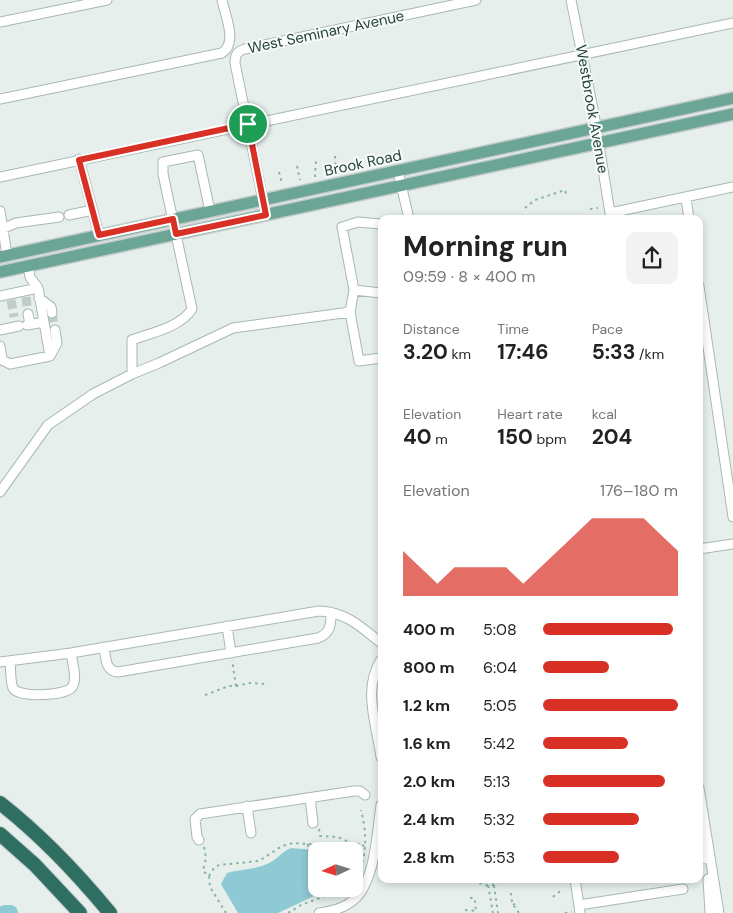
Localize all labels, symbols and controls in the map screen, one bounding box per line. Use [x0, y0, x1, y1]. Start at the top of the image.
street label: West Seminary Avenue [246, 6, 406, 58]
street label: Westbrook Avenue [571, 43, 613, 175]
pin [227, 103, 269, 145]
icon: arrive [234, 110, 262, 138]
street label: Brook Road [322, 145, 404, 181]
text: Morning run [403, 228, 568, 265]
button: share [626, 232, 678, 284]
text: 09:59 · 8 × 400 m [403, 266, 535, 287]
text: Distance [403, 320, 460, 338]
text: Time [497, 320, 529, 338]
text: Pace [592, 320, 623, 338]
text: 3.20 [403, 338, 448, 366]
text: 17:46 [497, 338, 549, 366]
text: 5:33 [592, 338, 635, 366]
text: km [448, 345, 471, 363]
text: /km [635, 345, 664, 363]
text: Elevation [403, 405, 461, 423]
text: Heart rate [497, 405, 563, 423]
text: kcal [592, 405, 617, 423]
text: 40 [403, 423, 431, 451]
text: 150 [497, 423, 533, 451]
text: 204 [592, 423, 632, 451]
text: m [431, 430, 448, 448]
text: bpm [533, 430, 567, 448]
text: Elevation [403, 480, 470, 501]
text: 176–180 m [600, 480, 678, 501]
text: 400 m [403, 619, 455, 640]
text: 5:08 [483, 619, 517, 640]
text: 800 m [403, 657, 454, 678]
text: 6:04 [483, 657, 517, 678]
text: 1.2 km [403, 695, 450, 716]
text: 5:05 [483, 695, 517, 716]
text: 1.6 km [403, 733, 451, 754]
text: 5:42 [483, 733, 515, 754]
text: 2.0 km [403, 771, 455, 792]
text: 5:13 [483, 771, 510, 792]
text: 2.4 km [403, 809, 455, 830]
text: 5:32 [483, 809, 515, 830]
north arrow [308, 842, 362, 898]
map controls [308, 842, 363, 897]
text: 2.8 km [403, 847, 454, 868]
text: 5:53 [483, 847, 515, 868]

